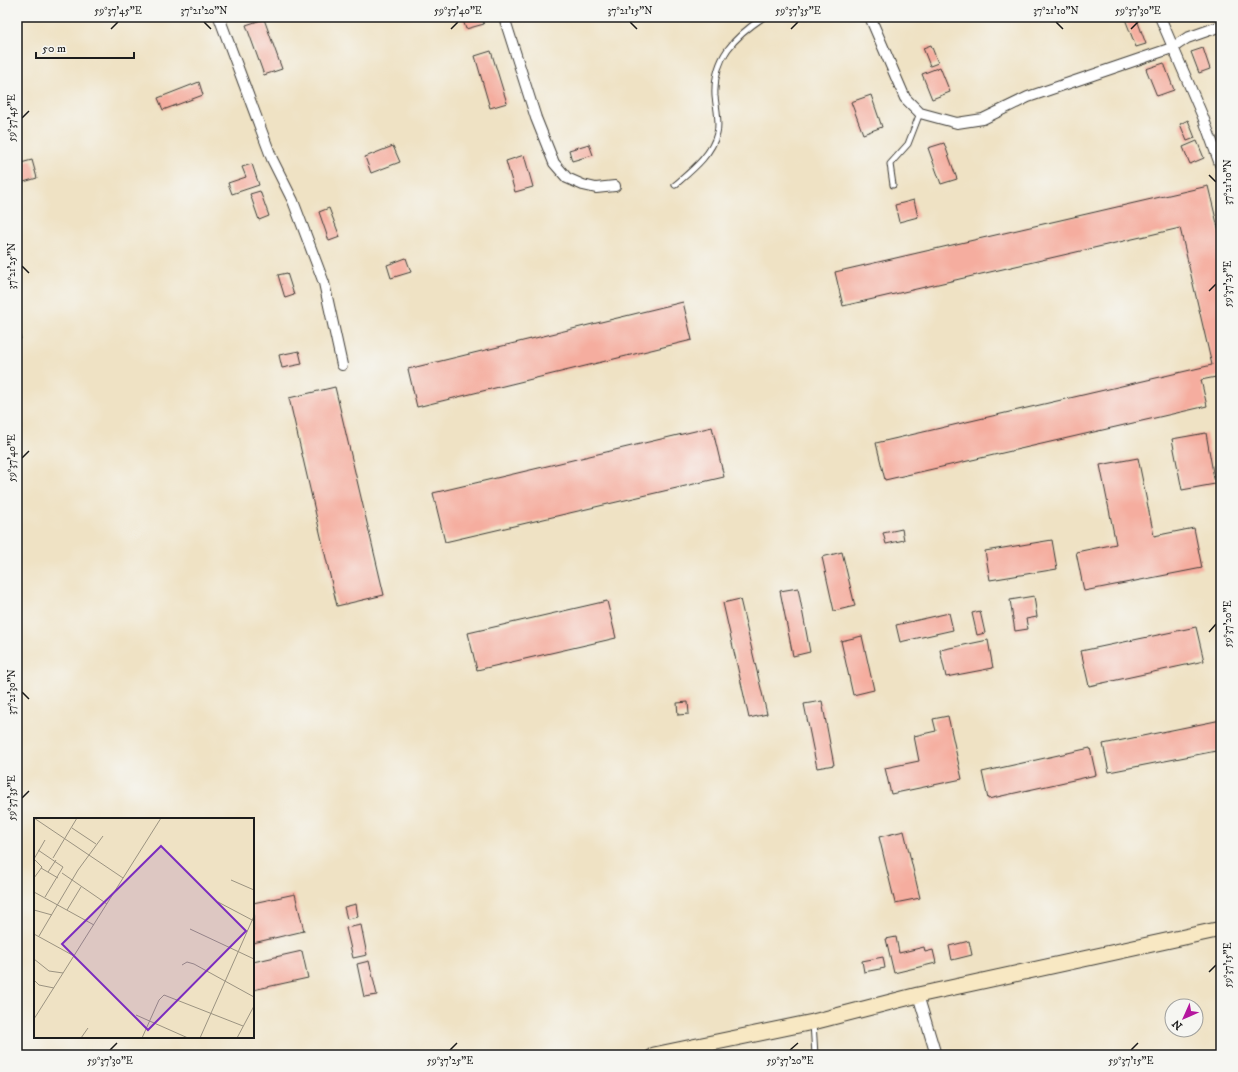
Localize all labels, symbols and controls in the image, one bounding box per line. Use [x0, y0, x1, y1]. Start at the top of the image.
text: 59°37'45"E [94, 5, 142, 17]
text: 37°21'20"N [181, 5, 227, 17]
text: 59°37'40"E [434, 5, 482, 17]
text: 37°21'15"N [607, 5, 653, 17]
text: 59°37'35"E [775, 5, 821, 17]
text: 37°21'10"N [1033, 5, 1079, 17]
text: 59°37'30"E [1115, 5, 1161, 17]
scale bar [36, 34, 134, 60]
text: 50 m [42, 41, 66, 56]
text: 59°37'45"E [6, 94, 18, 142]
text: 37°21'10"N [1222, 159, 1234, 205]
text: 37°21'25"N [6, 243, 18, 289]
text: 59°37'25"E [1222, 261, 1234, 307]
text: 59°37'40"E [6, 434, 18, 482]
text: 59°37'20"E [1222, 600, 1234, 648]
text: 37°21'30"N [6, 669, 18, 715]
text: 59°37'35"E [6, 775, 18, 821]
inset map [34, 818, 254, 1038]
text: 59°37'15"E [1222, 942, 1234, 988]
north arrow [1164, 998, 1204, 1038]
text: N [1169, 1016, 1186, 1033]
text: 59°37'30"E [87, 1055, 133, 1067]
text: 59°37'25"E [427, 1055, 473, 1067]
text: 59°37'20"E [766, 1055, 814, 1067]
text: 59°37'15"E [1108, 1055, 1154, 1067]

